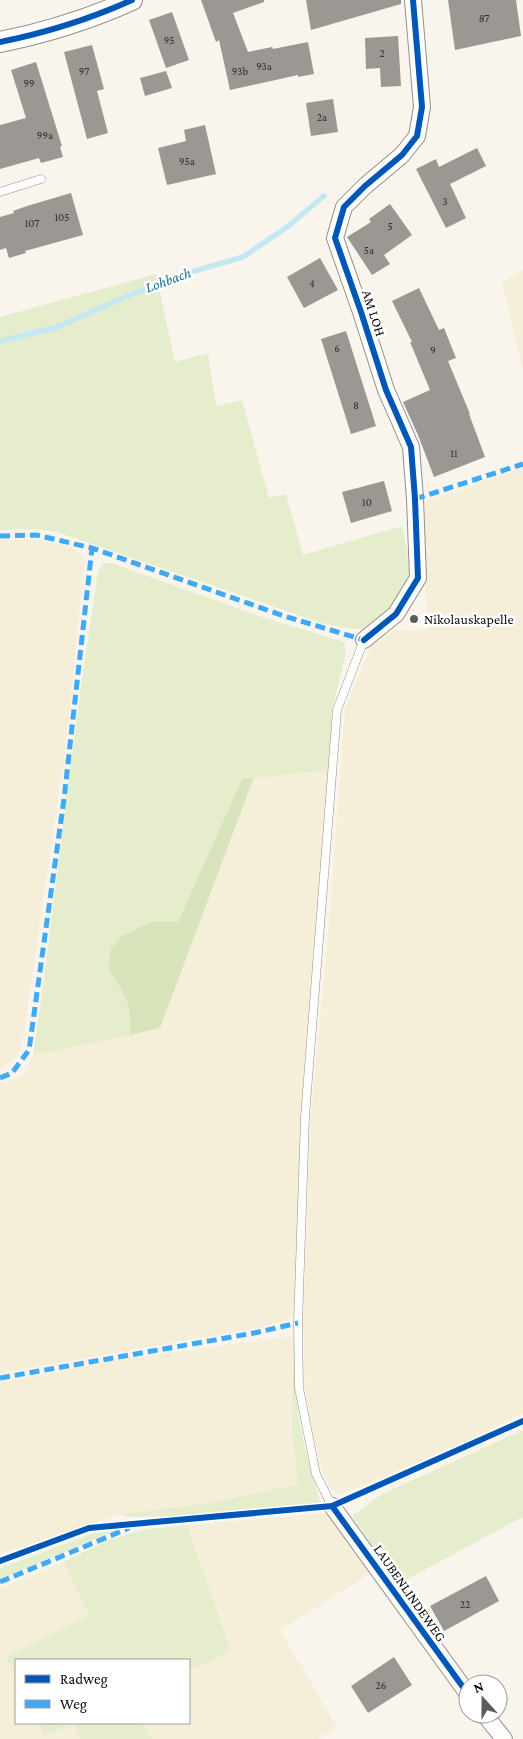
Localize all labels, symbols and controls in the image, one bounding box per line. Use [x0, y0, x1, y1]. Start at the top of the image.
house number: 87 [479, 12, 489, 24]
house number: 95 [164, 34, 174, 46]
house number: 2 [379, 47, 385, 59]
house number: 93a [256, 60, 272, 72]
house number: 97 [79, 65, 89, 77]
house number: 93b [232, 65, 248, 77]
house number: 99 [23, 77, 35, 89]
house number: 2a [317, 111, 327, 123]
house number: 99a [37, 129, 53, 141]
house number: 95a [179, 155, 195, 167]
house number: 3 [442, 195, 448, 207]
house number: 105 [54, 211, 70, 223]
house number: 107 [25, 217, 39, 229]
house number: 5 [387, 220, 393, 232]
house number: 5a [364, 244, 374, 256]
water label: Lohbach [143, 264, 193, 296]
house number: 4 [309, 277, 315, 289]
street label: AM LOH [359, 288, 389, 338]
house number: 6 [334, 342, 340, 354]
house number: 9 [430, 344, 436, 356]
house number: 8 [353, 399, 359, 411]
house number: 11 [450, 447, 458, 459]
house number: 10 [362, 496, 372, 508]
place label: Nikolauskapelle [424, 611, 514, 627]
marker: Nikolauskapelle [408, 613, 420, 625]
street label: LAUBENLINDEWEG [371, 1541, 450, 1645]
house number: 22 [460, 1598, 470, 1610]
legend [15, 1659, 190, 1724]
text: Radweg [60, 1671, 108, 1688]
north arrow [458, 1674, 508, 1724]
text: N [471, 1678, 486, 1696]
house number: 26 [376, 1679, 386, 1691]
text: Weg [60, 1696, 87, 1713]

